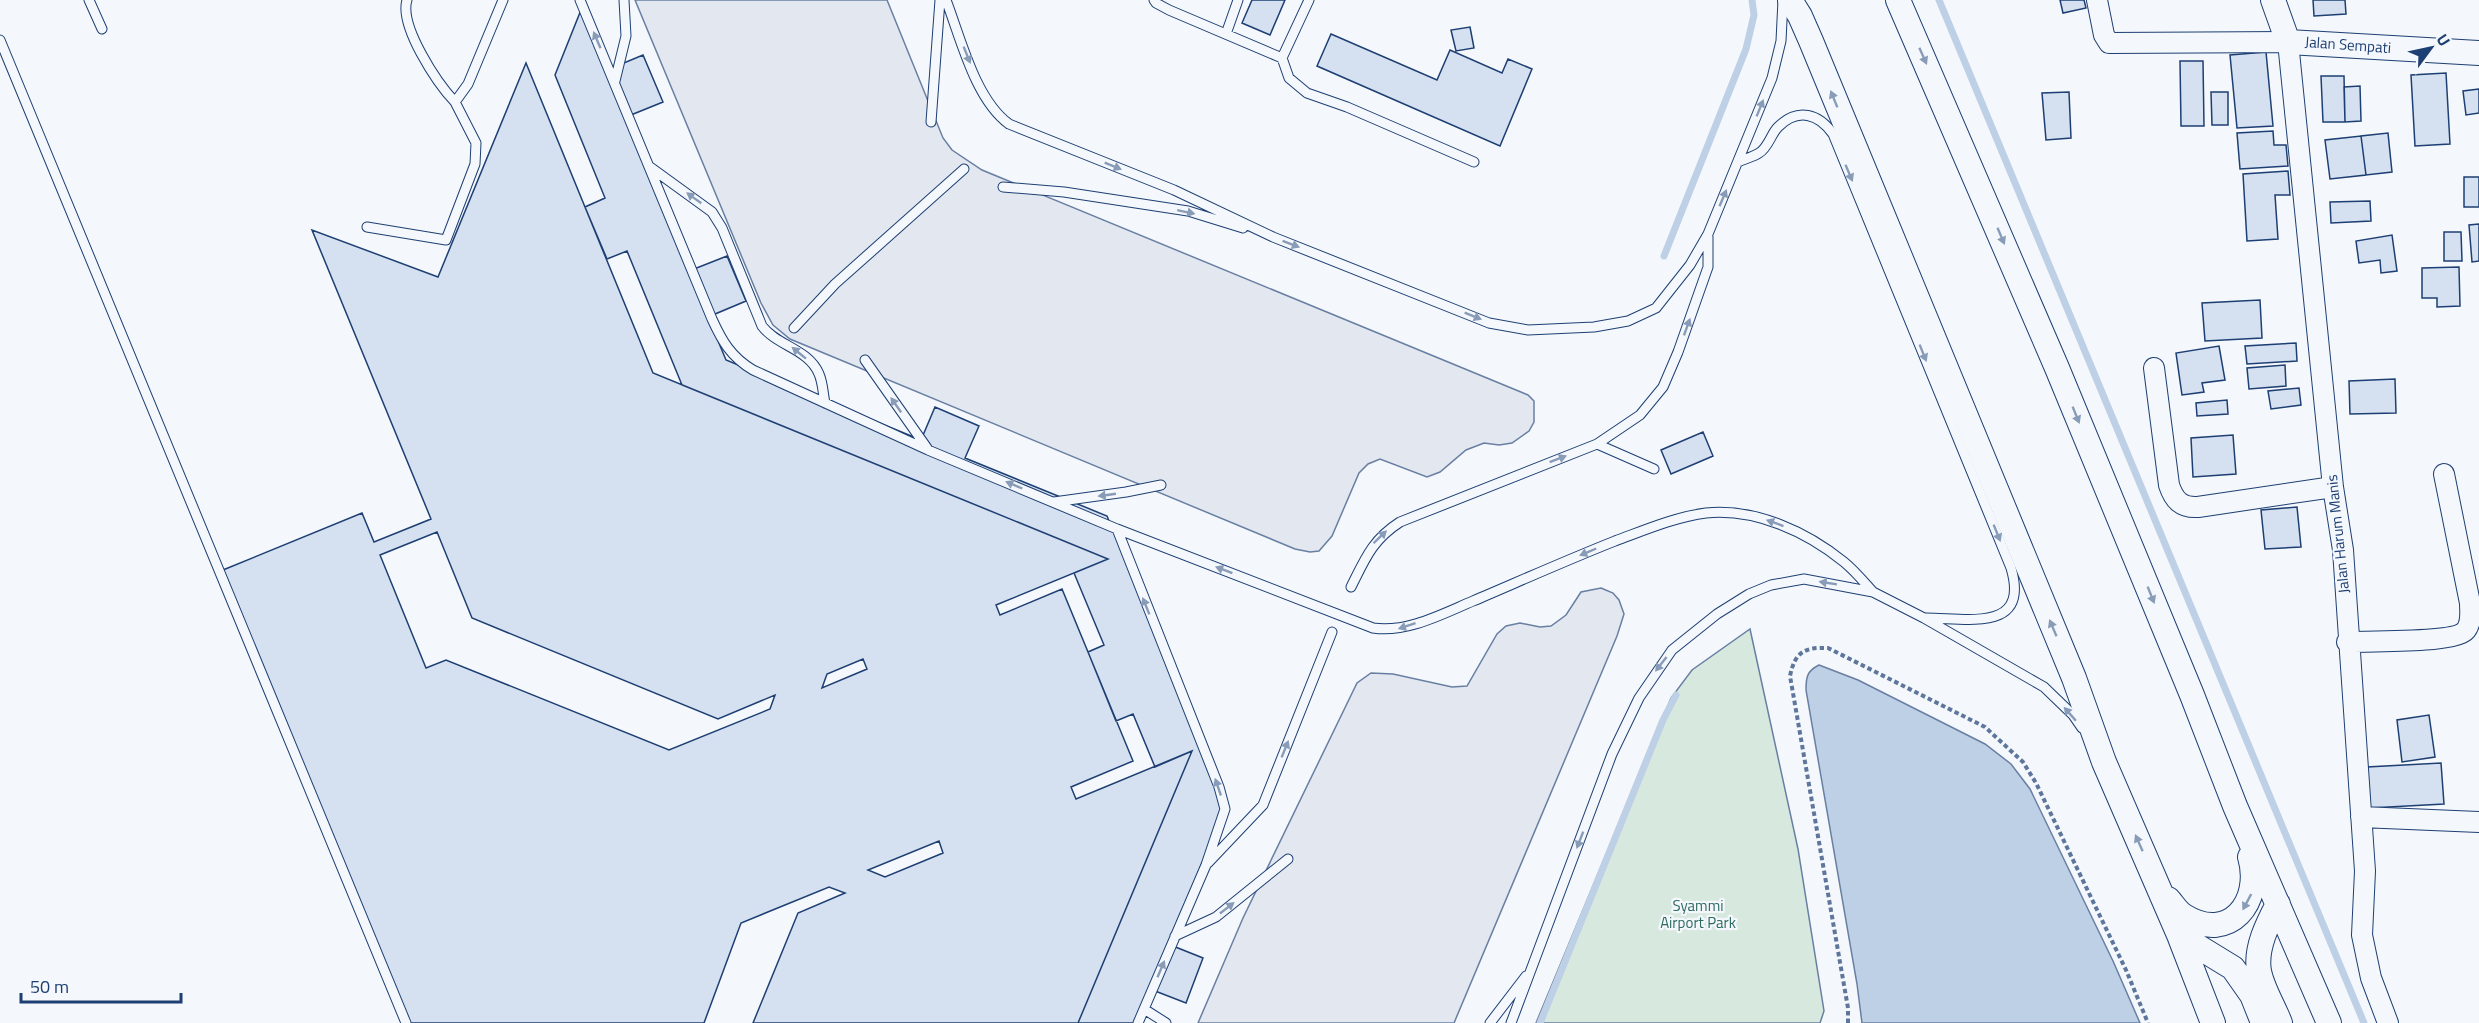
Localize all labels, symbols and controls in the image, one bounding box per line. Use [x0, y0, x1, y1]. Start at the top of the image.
north arrow [2401, 18, 2461, 78]
text: U [2431, 29, 2456, 51]
street label: Jalan Sempati [2304, 30, 2392, 59]
one-way arrow [593, 32, 602, 49]
one-way arrow [962, 46, 972, 64]
one-way arrow [1919, 48, 1928, 65]
one-way arrow [1829, 90, 1838, 108]
one-way arrow [1756, 99, 1765, 117]
one-way arrow [1104, 162, 1122, 171]
one-way arrow [1844, 164, 1854, 182]
one-way arrow [1718, 190, 1727, 207]
one-way arrow [686, 192, 702, 204]
one-way arrow [1177, 208, 1196, 217]
one-way arrow [1996, 227, 2005, 244]
one-way arrow [1282, 240, 1300, 249]
one-way arrow [1464, 311, 1482, 321]
one-way arrow [1683, 318, 1693, 336]
one-way arrow [1919, 344, 1928, 362]
one-way arrow [791, 347, 807, 360]
one-way arrow [890, 397, 902, 413]
one-way arrow [2071, 407, 2081, 425]
one-way arrow [1549, 454, 1567, 464]
street label: Jalan Harum Manis [2320, 474, 2355, 595]
one-way arrow [1005, 480, 1023, 489]
one-way arrow [1098, 490, 1117, 499]
one-way arrow [1766, 517, 1784, 527]
one-way arrow [1992, 525, 2002, 543]
one-way arrow [1373, 530, 1388, 544]
one-way arrow [1579, 548, 1596, 557]
one-way arrow [1215, 565, 1233, 574]
one-way arrow [1819, 578, 1838, 587]
one-way arrow [2146, 587, 2156, 605]
one-way arrow [1141, 597, 1150, 615]
one-way arrow [2048, 619, 2058, 637]
one-way arrow [1398, 621, 1416, 631]
one-way arrow [1656, 657, 1668, 672]
one-way arrow [2063, 706, 2077, 721]
one-way arrow [1281, 740, 1290, 758]
one-way arrow [1213, 778, 1223, 796]
one-way arrow [1574, 832, 1584, 850]
one-way arrow [2135, 834, 2144, 851]
park label: Syammi Airport Park [1660, 894, 1736, 934]
one-way arrow [2242, 894, 2252, 911]
one-way arrow [1219, 903, 1234, 915]
one-way arrow [1156, 960, 1166, 978]
scale bar [21, 966, 182, 1004]
text: 50 m [30, 973, 69, 1000]

